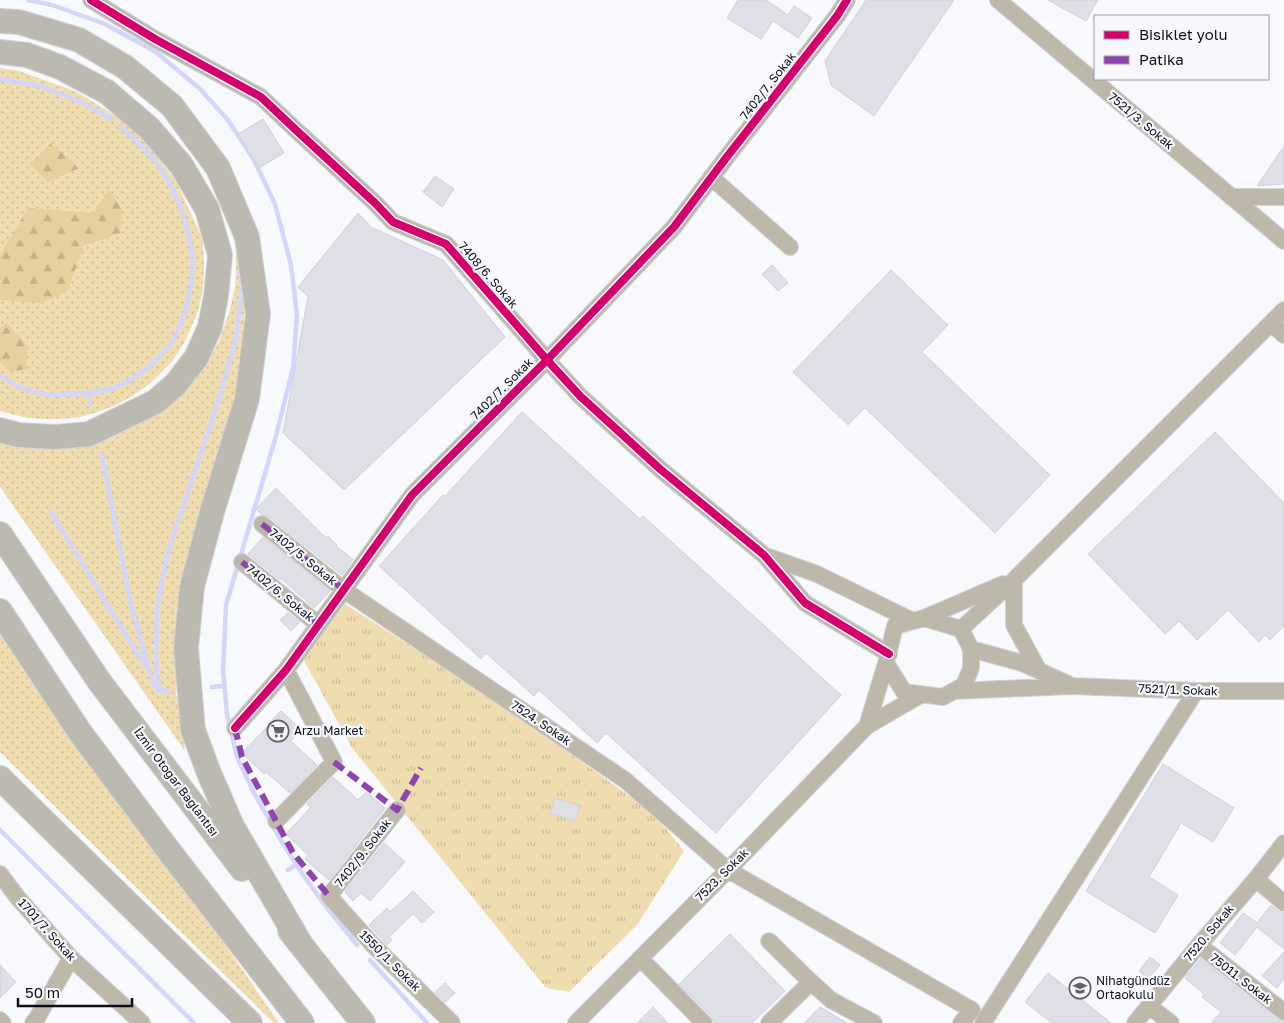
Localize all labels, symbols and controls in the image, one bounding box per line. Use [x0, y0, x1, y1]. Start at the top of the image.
legend [1094, 15, 1269, 80]
text: Bisiklet yolu [1139, 25, 1228, 43]
street label: 7402/7. Sokak [736, 49, 799, 123]
text: Patika [1139, 50, 1184, 68]
street label: 7521/3. Sokak [1106, 89, 1177, 152]
street label: 7408/6. Sokak [455, 238, 521, 311]
street label: 7402/7. Sokak [467, 354, 536, 423]
street label: 7402/5. Sokak [267, 525, 340, 589]
street label: 7402/6. Sokak [243, 561, 317, 625]
street label: 7521/1. Sokak [1138, 681, 1218, 698]
street label: 7524. Sokak [508, 697, 574, 748]
supermarket icon: Arzu Market [266, 719, 290, 743]
place label: Arzu Market [294, 723, 364, 738]
street label: İzmir Otogar Bağlantısı [131, 725, 222, 839]
street label: 7402/9. Sokak [331, 815, 394, 890]
street label: 7523. Sokak [692, 845, 751, 904]
street label: 1701/7. Sokak [15, 895, 80, 964]
street label: 7520. Sokak [1181, 901, 1237, 964]
street label: 1550/1. Sokak [357, 927, 424, 995]
street label: 75011. Sokak [1207, 950, 1275, 1007]
place label: Nihatgündüz Ortaokulu [1096, 973, 1170, 1002]
scale bar [18, 976, 131, 1008]
school or university icon: Nihatgündüz Ortaokulu [1068, 976, 1092, 1000]
text: 50 m [25, 983, 60, 1001]

